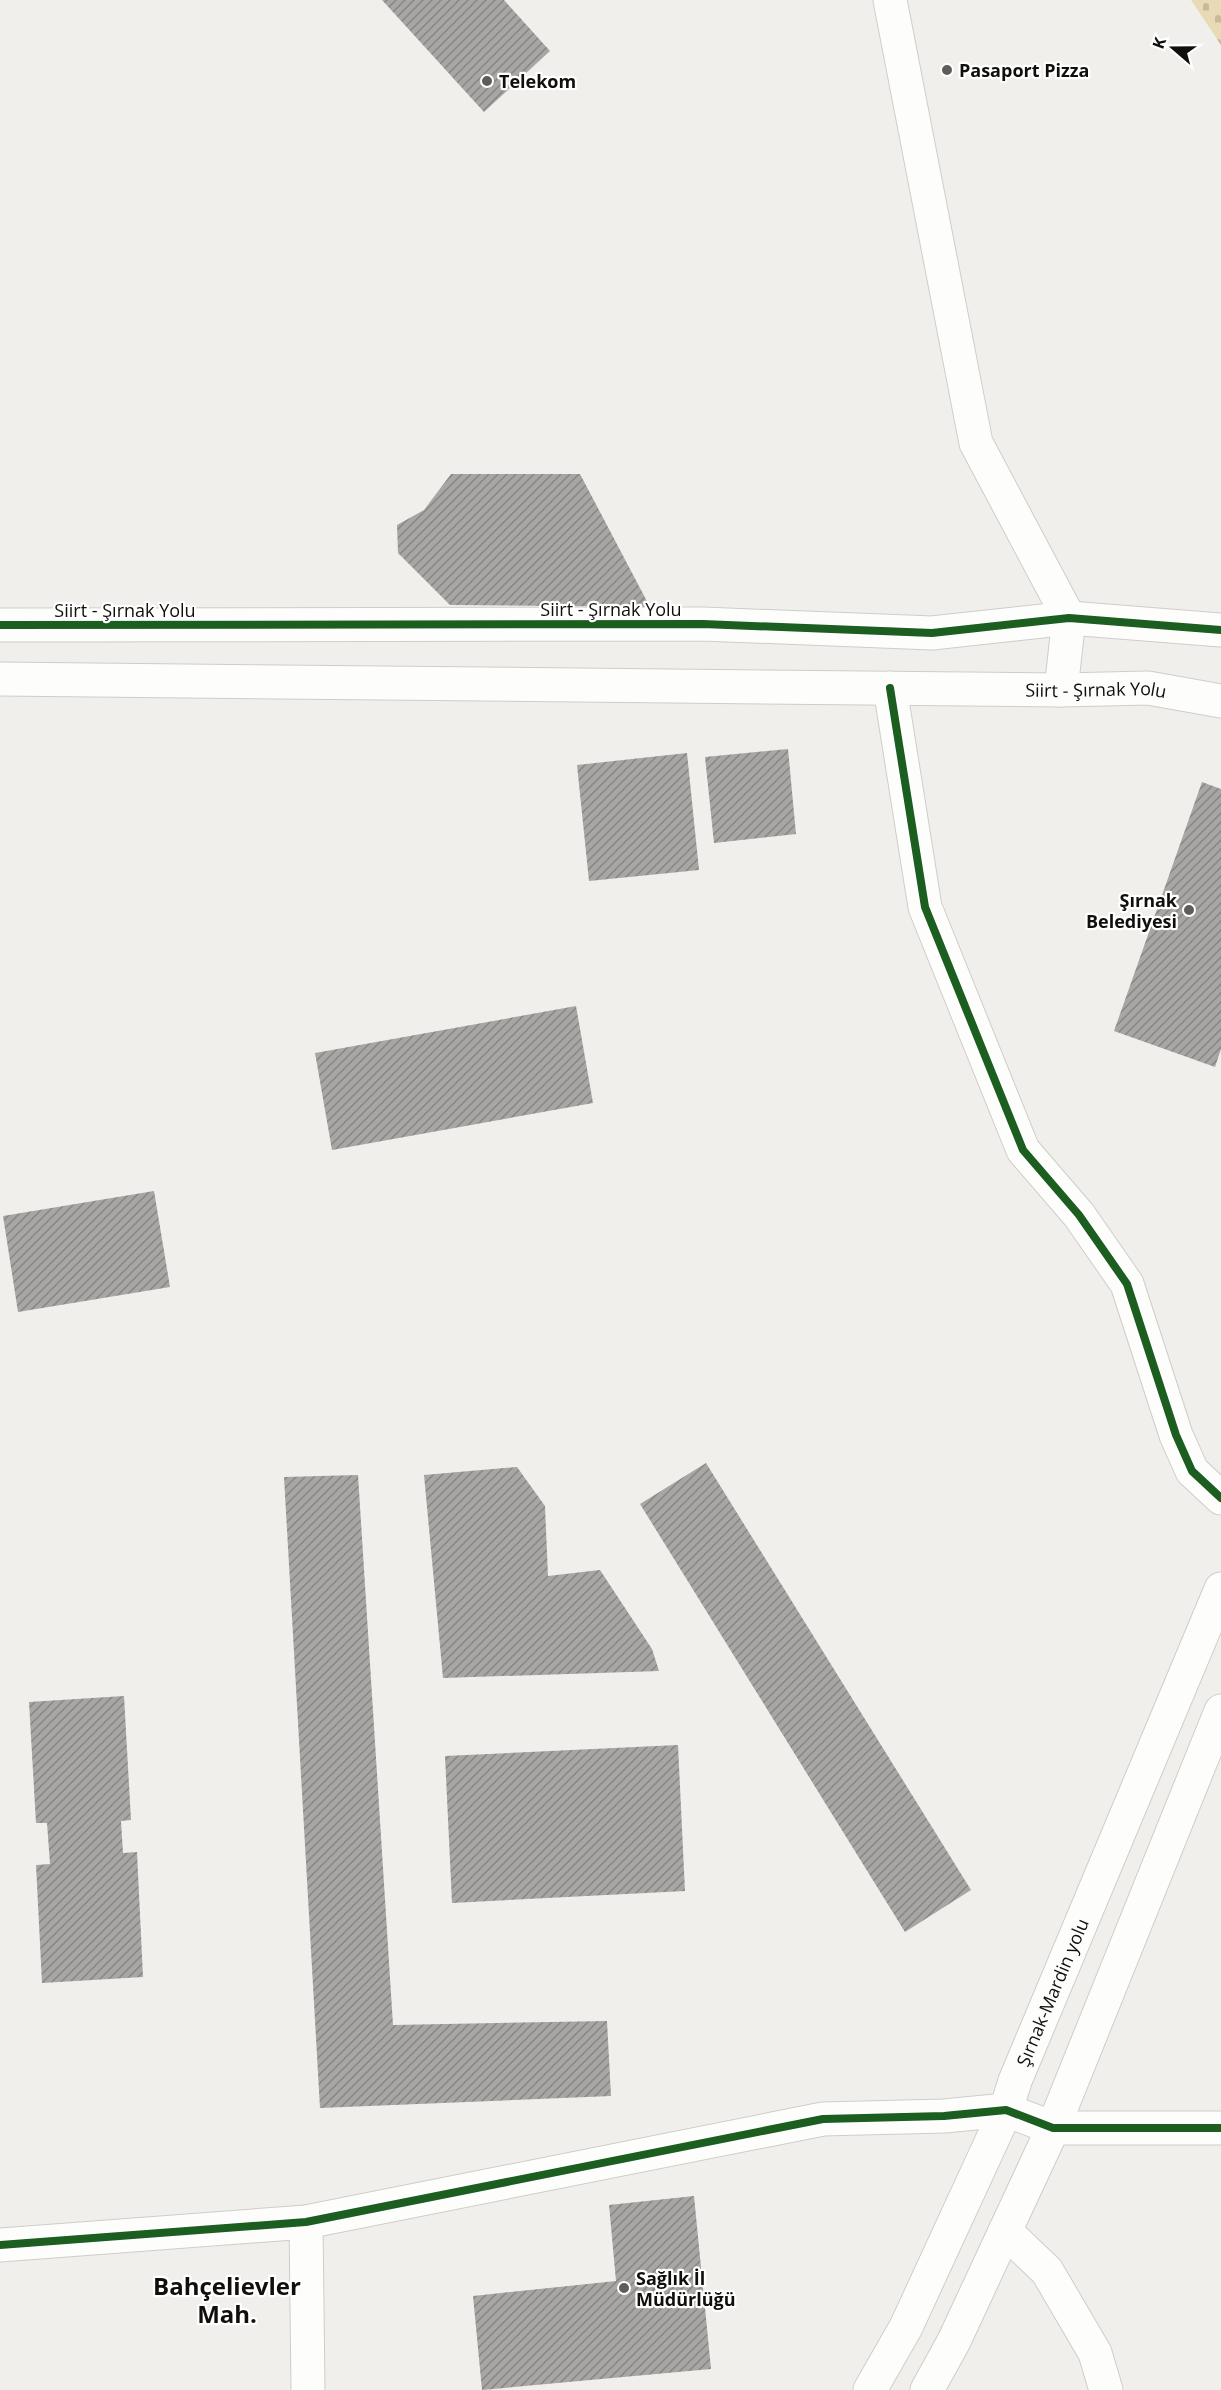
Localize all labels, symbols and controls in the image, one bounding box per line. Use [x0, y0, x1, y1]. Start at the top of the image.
north arrow [1143, 18, 1203, 78]
text: K [1147, 34, 1171, 52]
place label: Pasaport Pizza [959, 58, 1089, 82]
marker: Pasaport Pizza [940, 63, 954, 77]
place label: Telekom [499, 69, 576, 93]
marker: Telekom [480, 74, 494, 88]
street label: Siirt - Şırnak Yolu [540, 597, 682, 621]
street label: Siirt - Şırnak Yolu [54, 598, 196, 622]
street label: Siirt - Şırnak Yolu [1025, 676, 1168, 703]
place label: Şırnak Belediyesi [1086, 888, 1178, 933]
marker: Şırnak Belediyesi [1182, 903, 1196, 917]
street label: Şırnak-Mardin yolu [1010, 1915, 1094, 2070]
place label: Sağlık İl Müdürlüğü [636, 2266, 736, 2311]
district label: Bahçelievler Mah. [153, 2269, 301, 2330]
marker: Sağlık İl Müdürlüğü [617, 2281, 631, 2295]

